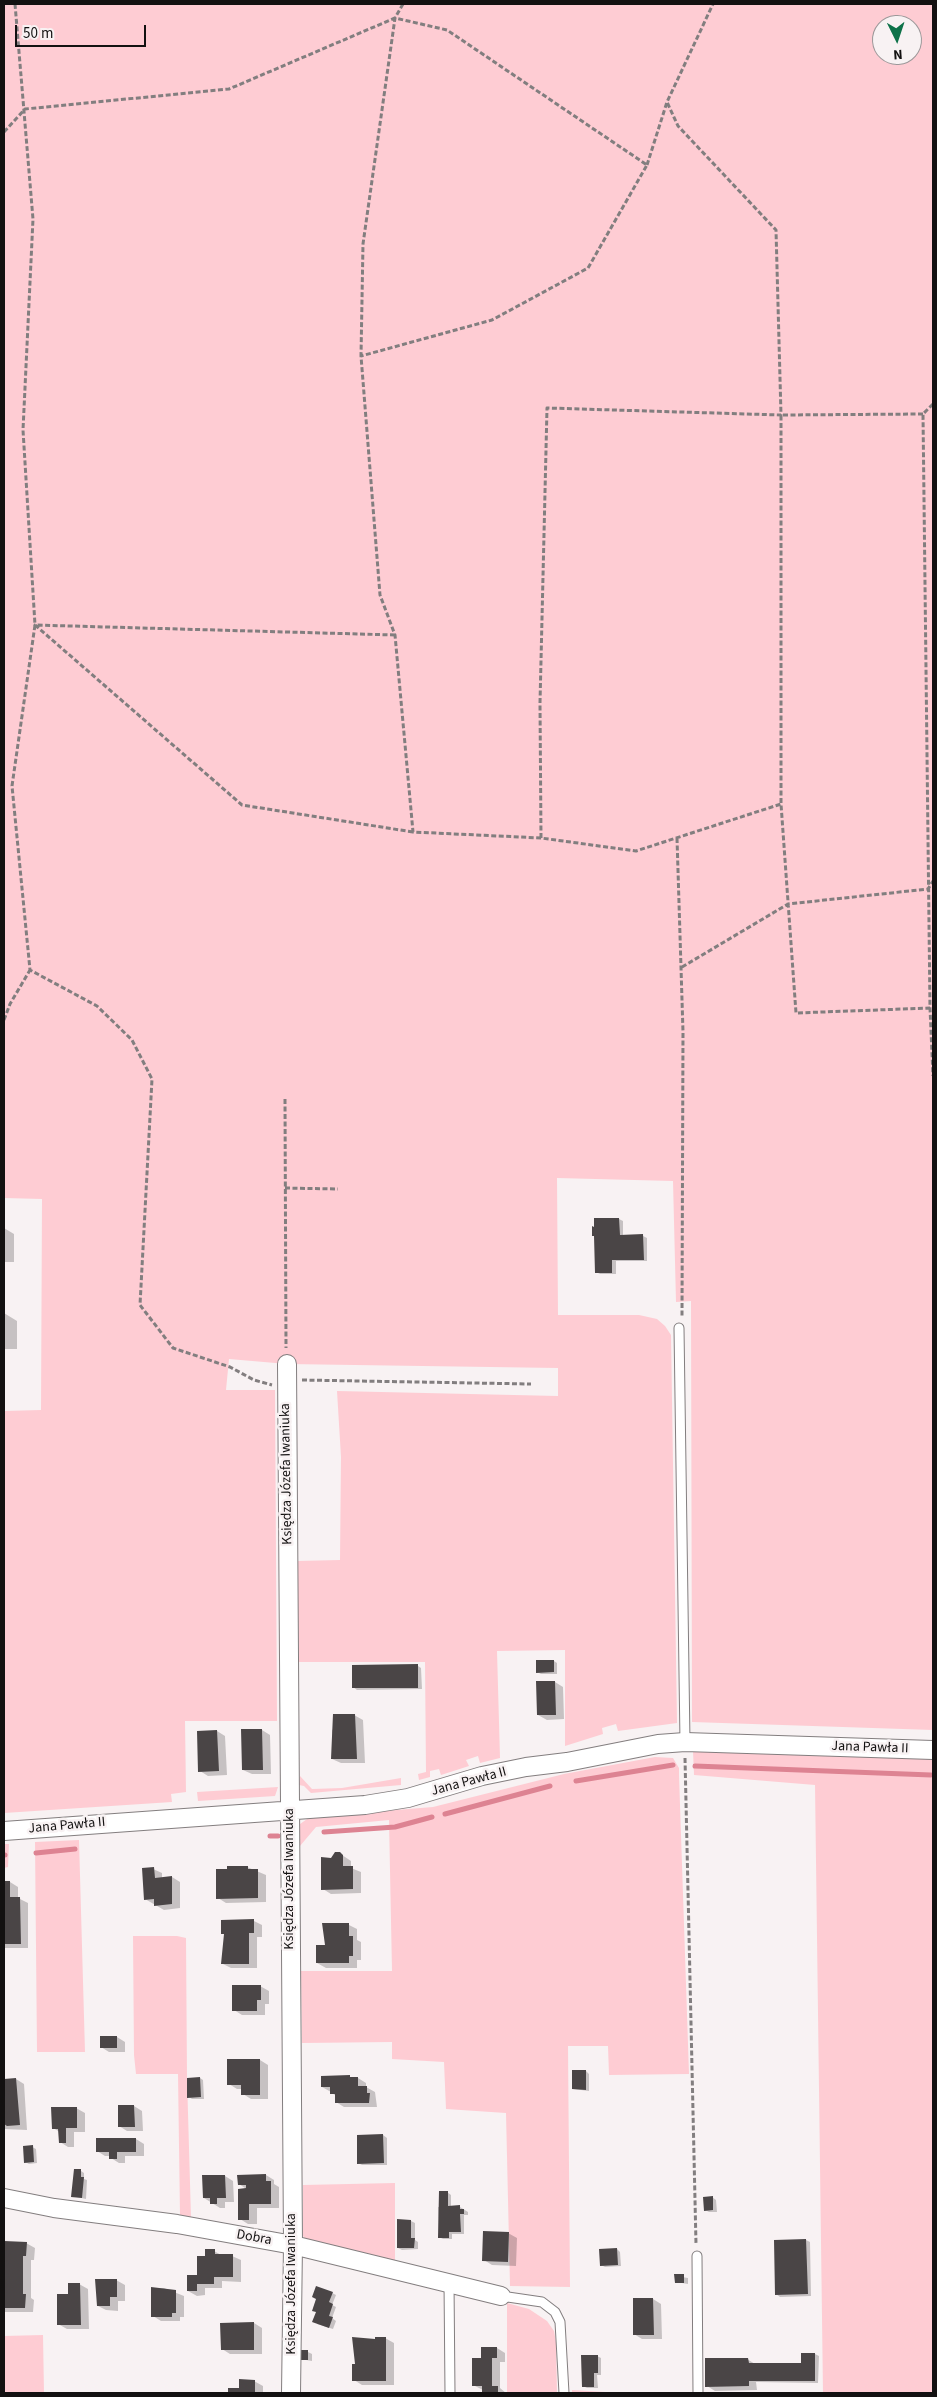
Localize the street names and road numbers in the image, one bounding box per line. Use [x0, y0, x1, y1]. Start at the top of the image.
street label: Księdza Józefa Iwaniuka [277, 1403, 297, 1545]
street label: Jana Pawła II [831, 1738, 909, 1758]
street label: Jana Pawła II [430, 1764, 508, 1800]
street label: Księdza Józefa Iwaniuka [282, 1808, 298, 1950]
street label: Jana Pawła II [28, 1814, 106, 1838]
street label: Księdza Józefa Iwaniuka [284, 2213, 300, 2355]
street label: Dobra [235, 2227, 273, 2249]

